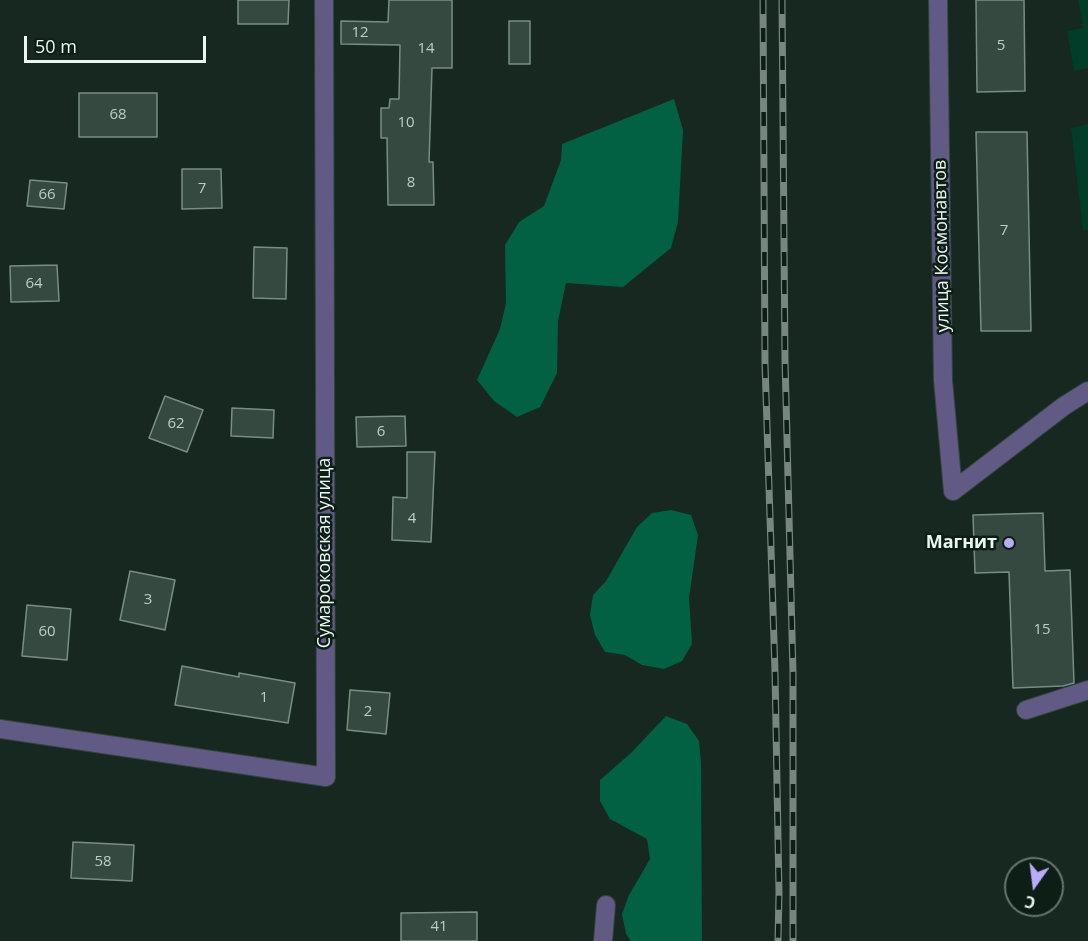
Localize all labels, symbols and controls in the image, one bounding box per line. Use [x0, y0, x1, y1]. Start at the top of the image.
scale bar [27, 24, 208, 62]
house number: 12 [351, 24, 369, 42]
text: 50 m [35, 34, 77, 58]
house number: 5 [997, 37, 1005, 55]
house number: 14 [417, 40, 435, 58]
house number: 68 [109, 106, 127, 124]
house number: 10 [397, 114, 415, 132]
street label: улица Космонавтов [930, 160, 954, 332]
house number: 8 [407, 174, 415, 192]
house number: 7 [198, 180, 206, 198]
house number: 66 [38, 186, 56, 204]
house number: 7 [1000, 222, 1008, 240]
house number: 64 [25, 275, 43, 293]
house number: 62 [167, 415, 185, 433]
house number: 6 [377, 423, 385, 441]
street label: Сумароковская улица [314, 458, 336, 648]
house number: 4 [408, 510, 416, 528]
place label: Магнит [926, 532, 997, 554]
marker: Магнит [1002, 536, 1016, 550]
house number: 3 [144, 591, 152, 609]
house number: 15 [1033, 621, 1051, 639]
house number: 60 [38, 623, 56, 641]
house number: 1 [260, 689, 268, 707]
house number: 2 [364, 703, 372, 721]
house number: 58 [94, 853, 112, 871]
north arrow [1004, 857, 1064, 917]
text: С [1023, 891, 1038, 914]
house number: 41 [430, 918, 448, 936]

